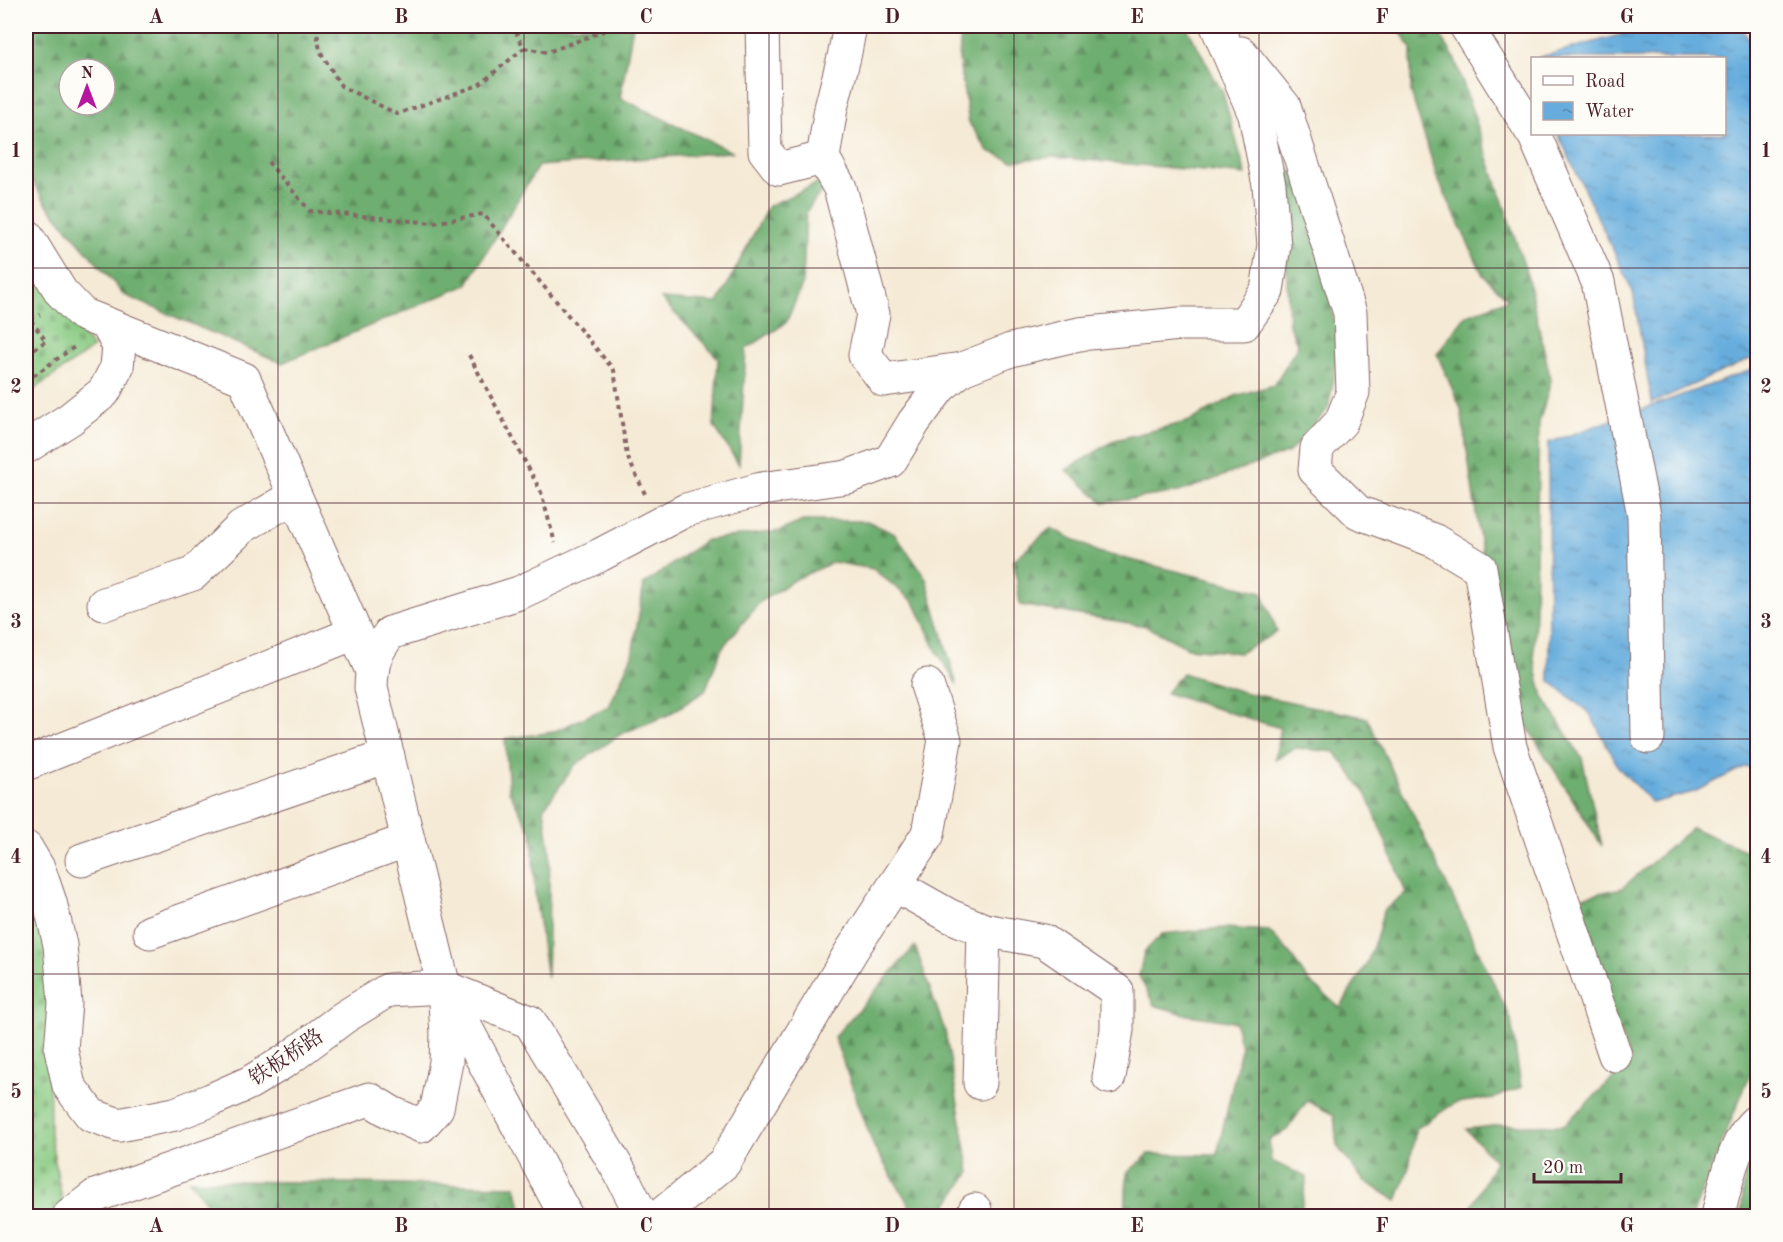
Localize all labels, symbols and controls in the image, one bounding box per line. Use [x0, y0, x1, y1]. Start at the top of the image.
text: A [148, 8, 164, 28]
text: B [394, 8, 408, 28]
text: C [639, 8, 653, 28]
text: D [884, 8, 900, 28]
text: E [1130, 8, 1144, 28]
text: F [1375, 8, 1389, 28]
text: G [1620, 8, 1634, 28]
north arrow [57, 57, 117, 117]
legend [1531, 57, 1726, 135]
text: N [81, 66, 94, 82]
text: Road [1585, 73, 1625, 91]
text: Water [1585, 103, 1634, 121]
text: 1 [10, 142, 22, 162]
text: 1 [1760, 142, 1772, 162]
text: 2 [10, 378, 22, 398]
text: 2 [1760, 378, 1772, 398]
text: 3 [10, 613, 22, 633]
text: 3 [1760, 613, 1772, 633]
text: 4 [10, 848, 22, 868]
text: 4 [1760, 848, 1772, 868]
street label: 铁板桥路 [245, 1024, 328, 1090]
text: 5 [10, 1082, 22, 1103]
text: 5 [1760, 1082, 1772, 1103]
scale bar [1534, 1146, 1621, 1184]
text: 20 m [1543, 1159, 1583, 1177]
text: A [148, 1217, 164, 1237]
text: B [394, 1217, 408, 1237]
text: C [639, 1217, 653, 1237]
text: D [884, 1217, 900, 1237]
text: E [1130, 1217, 1144, 1237]
text: F [1375, 1217, 1389, 1237]
text: G [1620, 1217, 1634, 1237]

